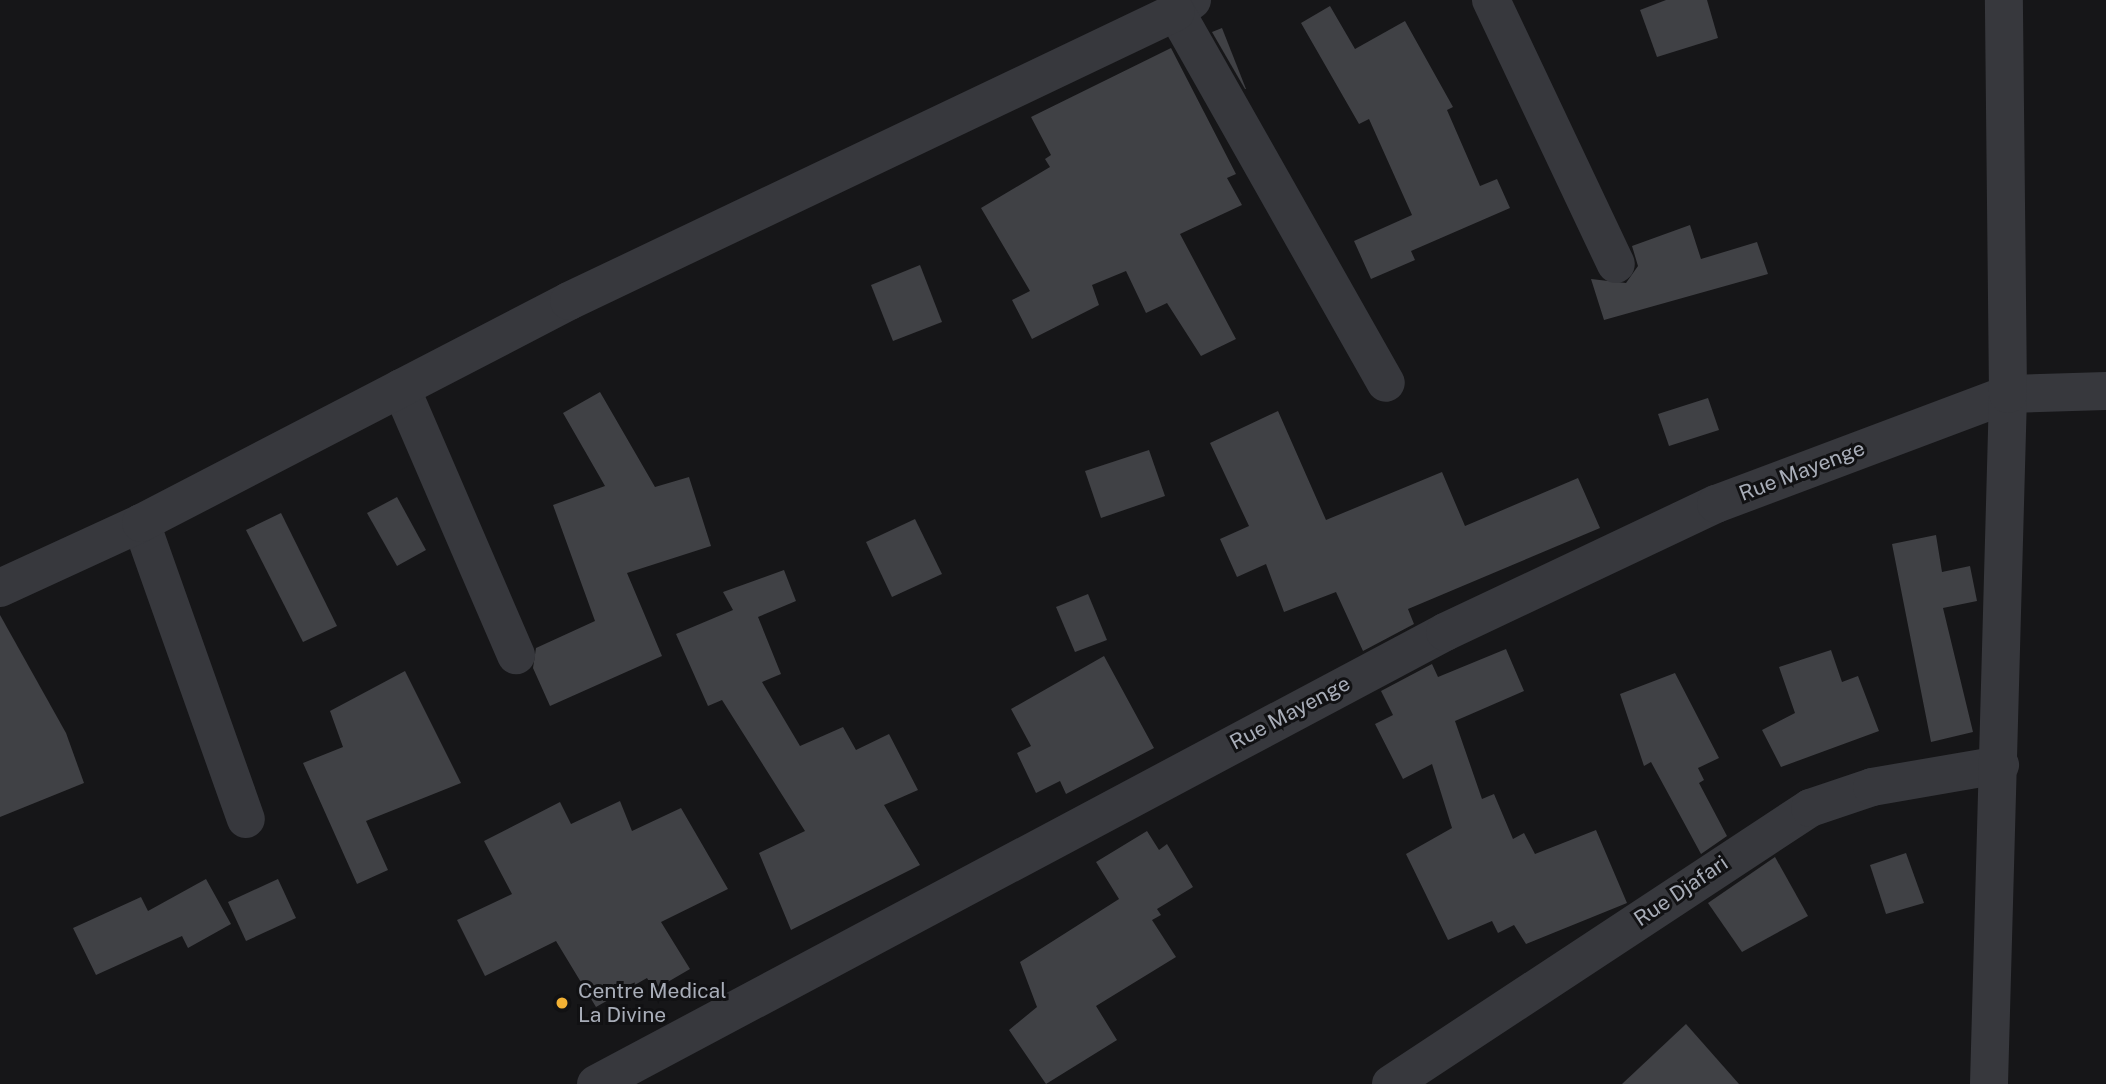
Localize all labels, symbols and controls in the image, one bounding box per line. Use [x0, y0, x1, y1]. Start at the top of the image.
street label: Rue Mayenge [1736, 435, 1868, 507]
street label: Rue Mayenge [1226, 671, 1354, 755]
street label: Rue Djafari [1629, 850, 1733, 932]
place label: Centre Medical La Divine [578, 978, 727, 1028]
marker: Centre Medical La Divine [552, 993, 572, 1013]

